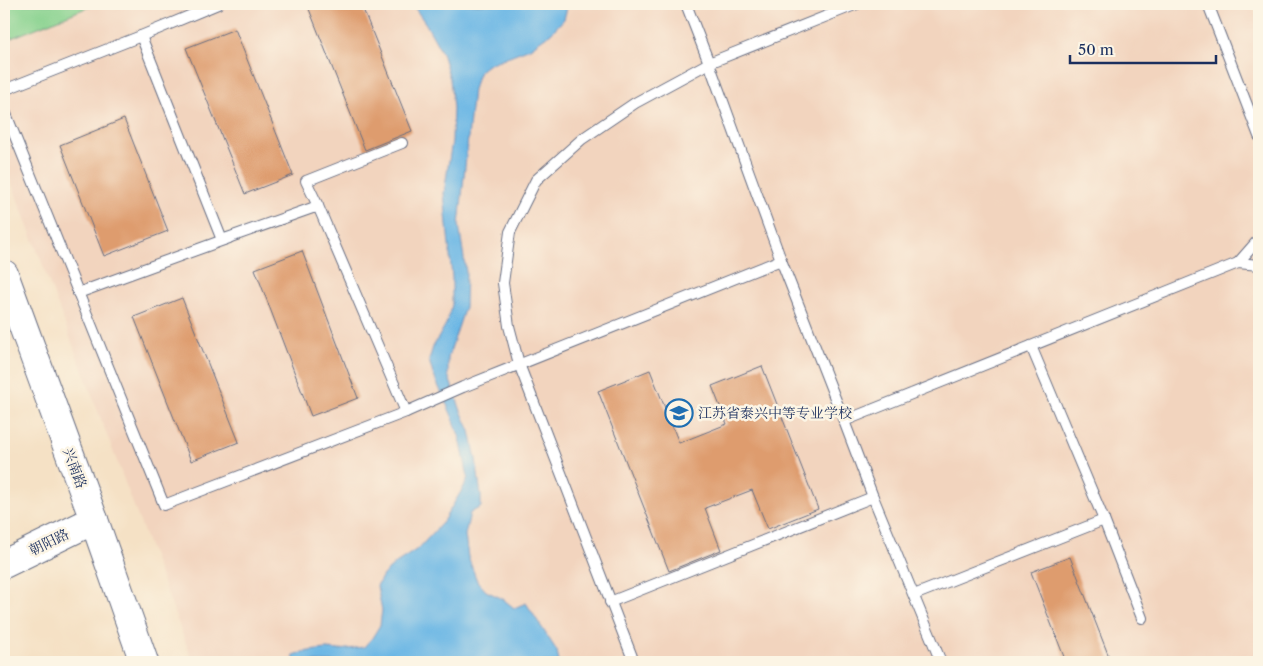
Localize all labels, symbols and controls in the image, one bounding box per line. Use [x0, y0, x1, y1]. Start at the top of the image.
scale bar [1070, 32, 1217, 64]
text: 50 m [1078, 40, 1114, 59]
school or university icon: 江苏省泰兴中等专业学校 [664, 398, 694, 428]
place label: 江苏省泰兴中等专业学校 [698, 404, 852, 422]
street label: 兴南路 [59, 445, 91, 491]
street label: 朝阳路 [26, 525, 72, 559]

